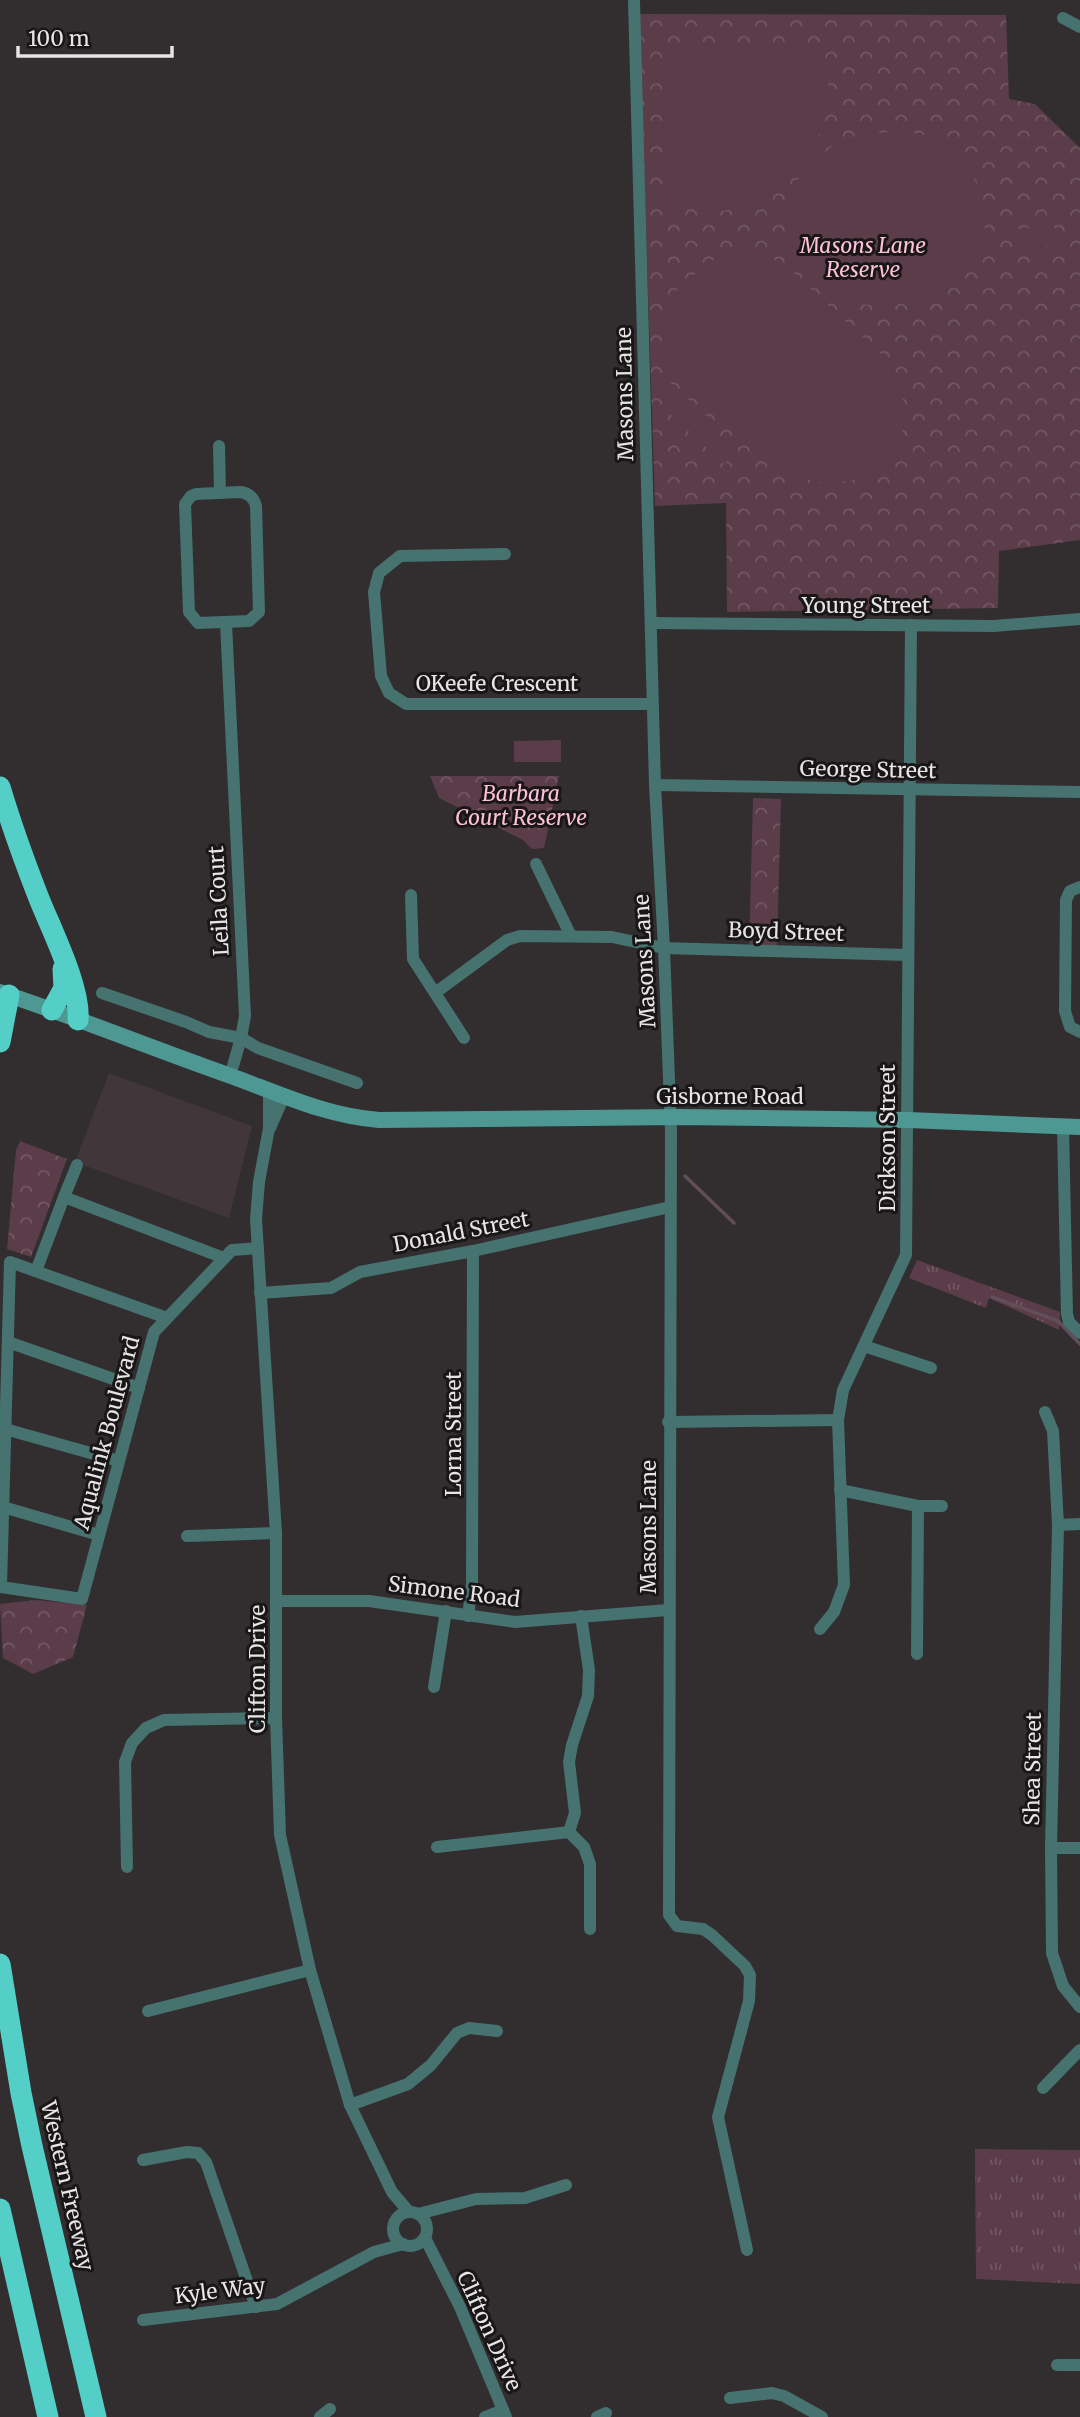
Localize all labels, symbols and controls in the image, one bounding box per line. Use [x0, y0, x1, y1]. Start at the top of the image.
scale bar [18, 14, 172, 58]
text: 100 m [28, 25, 90, 52]
park label: Masons Lane Reserve [799, 232, 926, 283]
street label: Masons Lane [610, 327, 639, 461]
street label: Young Street [801, 592, 930, 619]
street label: OKeefe Crescent [416, 670, 578, 697]
street label: George Street [799, 755, 937, 784]
park label: Barbara Court Reserve [455, 780, 587, 831]
street label: Leila Court [202, 845, 235, 957]
street label: Masons Lane [628, 894, 661, 1029]
street label: Boyd Street [727, 916, 845, 947]
street label: Dickson Street [874, 1064, 901, 1212]
street label: Gisborne Road [656, 1083, 804, 1110]
street label: Donald Street [391, 1205, 531, 1258]
street label: Aqualink Boulevard [67, 1333, 145, 1534]
street label: Lorna Street [440, 1371, 467, 1497]
street label: Masons Lane [635, 1460, 662, 1594]
street label: Simone Road [386, 1570, 522, 1613]
street label: Clifton Drive [244, 1605, 271, 1733]
street label: Shea Street [1018, 1712, 1047, 1826]
street label: Western Freeway [35, 2098, 100, 2274]
street label: Clifton Drive [451, 2267, 528, 2395]
street label: Kyle Way [173, 2271, 268, 2309]

